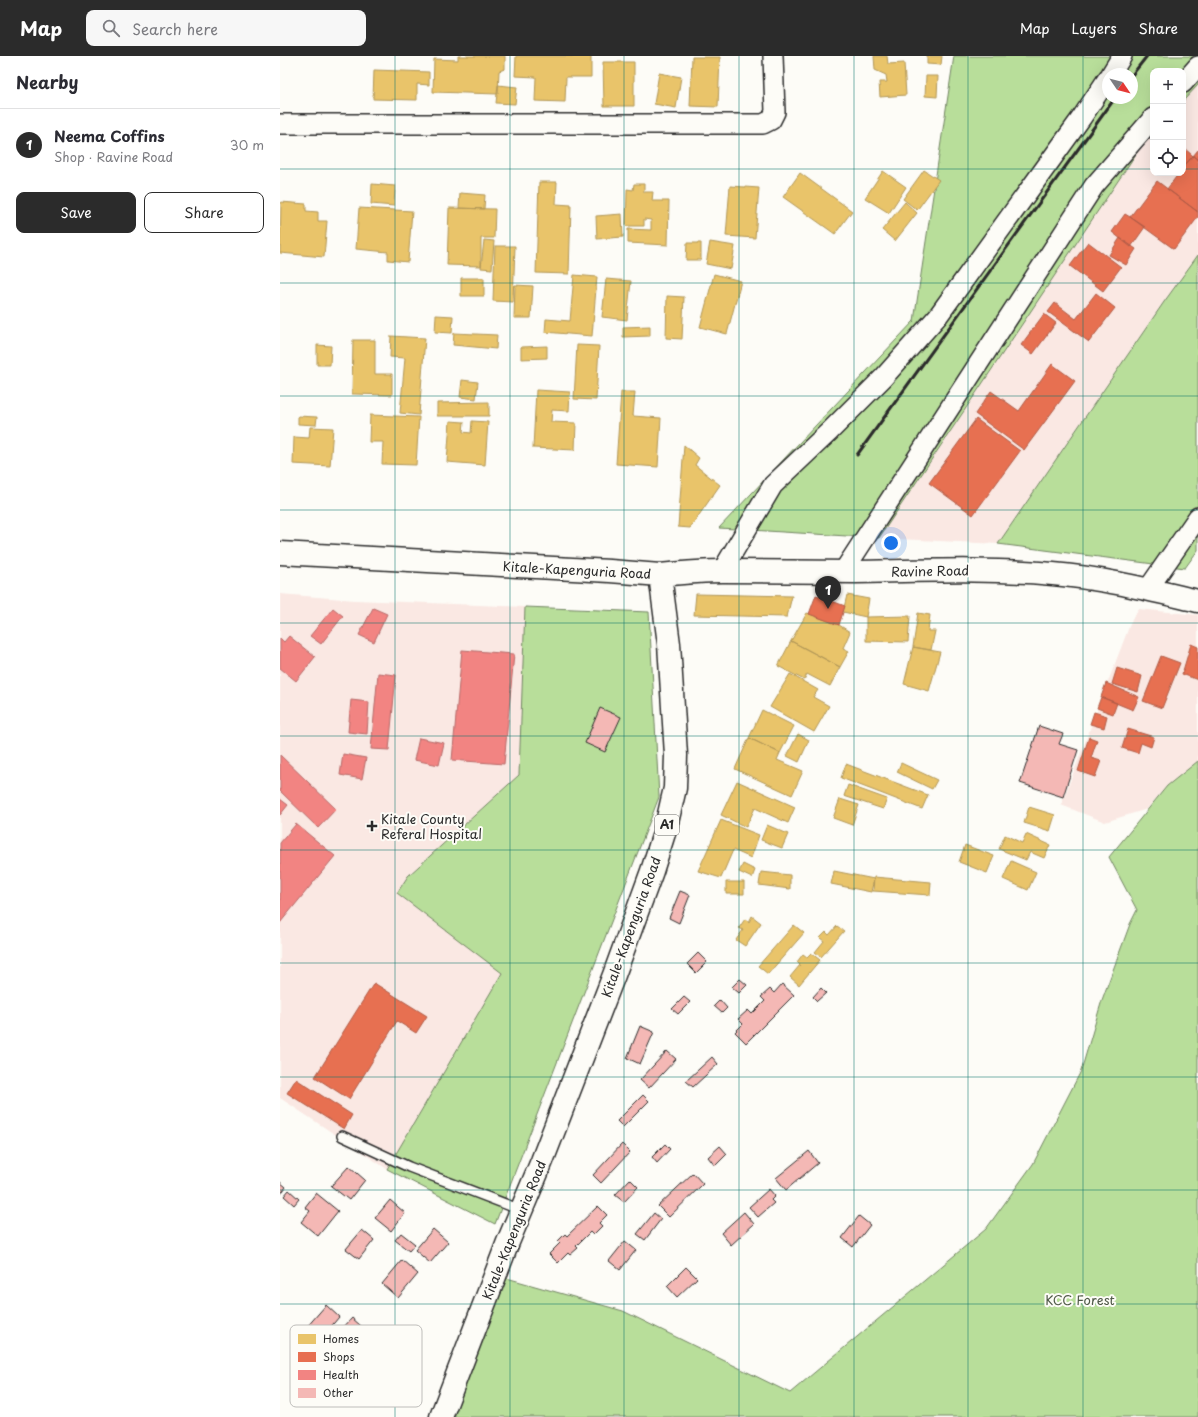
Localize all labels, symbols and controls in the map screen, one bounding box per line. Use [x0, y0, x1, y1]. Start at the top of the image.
search box [86, 10, 366, 46]
text: Map [20, 14, 62, 42]
icon: search [100, 17, 122, 39]
text: Search here [132, 17, 218, 40]
text: Map [1020, 18, 1050, 39]
text: Layers [1072, 18, 1117, 39]
text: Share [1139, 18, 1178, 39]
north arrow [1102, 68, 1138, 104]
map controls [1150, 68, 1186, 176]
button: + [1150, 68, 1186, 104]
text: Nearby [16, 69, 78, 95]
button: − [1150, 104, 1186, 140]
text: Neema Coffins [54, 124, 165, 147]
text: 1 [26, 135, 32, 154]
text: 30 m [230, 135, 264, 154]
button: locate [1150, 140, 1186, 176]
text: Shop · Ravine Road [54, 147, 173, 166]
button: Save [16, 192, 136, 233]
button: Share [144, 192, 264, 233]
your location [881, 533, 901, 553]
street label: Kitale-Kapenguria Road [502, 556, 652, 583]
street label: Ravine Road [891, 560, 969, 581]
pin: 1 [815, 576, 841, 609]
place label: Kitale County Referal Hospital [381, 809, 482, 843]
road number: A1 [655, 815, 679, 835]
marker: Kitale County Referal Hospital [366, 820, 378, 832]
street label: Kitale-Kapenguria Road [596, 854, 665, 1000]
street label: Kitale-Kapenguria Road [477, 1157, 550, 1302]
park label: KCC Forest [1045, 1290, 1115, 1309]
legend [290, 1325, 422, 1407]
text: Homes [323, 1330, 359, 1347]
text: Shops [323, 1348, 354, 1365]
text: Health [323, 1366, 359, 1383]
text: Other [323, 1384, 354, 1401]

